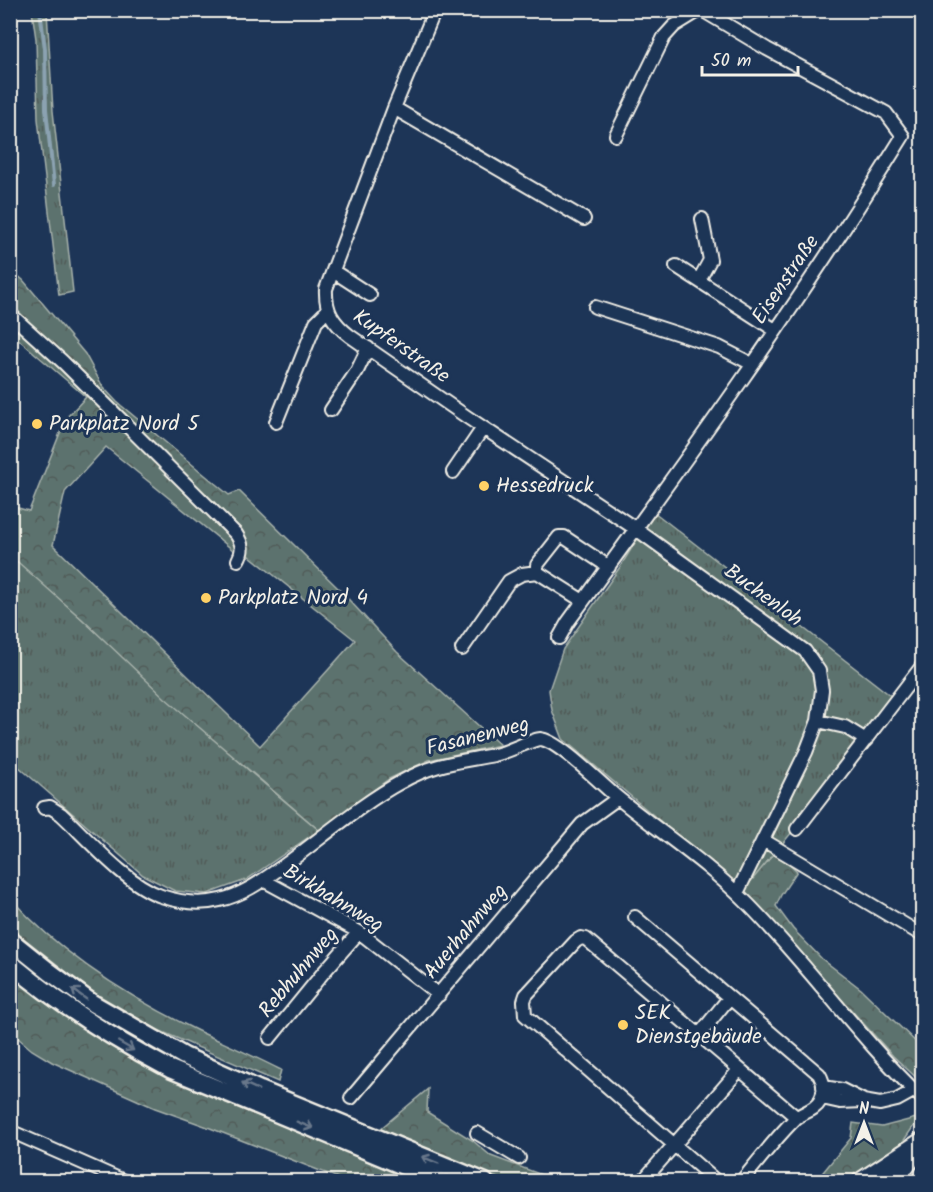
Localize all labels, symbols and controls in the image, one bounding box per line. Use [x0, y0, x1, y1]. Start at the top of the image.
scale bar [702, 39, 798, 77]
text: 50 m [711, 47, 751, 76]
street label: Eisenstraße [744, 228, 829, 332]
street label: Kupferstraße [345, 301, 457, 393]
place label: Parkplatz Nord 5 [49, 408, 200, 441]
marker: Parkplatz Nord 5 [30, 417, 44, 431]
place label: Hessedruck [496, 470, 594, 503]
marker: Hessedruck [477, 479, 491, 493]
street label: Buchenloh [717, 556, 809, 636]
place label: Parkplatz Nord 4 [218, 582, 368, 615]
marker: Parkplatz Nord 4 [199, 591, 213, 605]
street label: Fasanenweg [423, 708, 533, 766]
street label: Birkhahnweg [276, 856, 390, 942]
street label: Auerhahnweg [416, 877, 516, 987]
street label: Rebhuhnweg [251, 920, 347, 1026]
one-way arrow [71, 987, 87, 1000]
place label: SEK Dienstgebäude [635, 997, 762, 1054]
marker: SEK Dienstgebäude [616, 1018, 630, 1032]
one-way arrow [117, 1040, 134, 1052]
one-way arrow [241, 1079, 259, 1090]
north arrow [834, 1093, 894, 1153]
text: N [859, 1097, 869, 1122]
one-way arrow [295, 1120, 314, 1131]
one-way arrow [422, 1154, 440, 1165]

